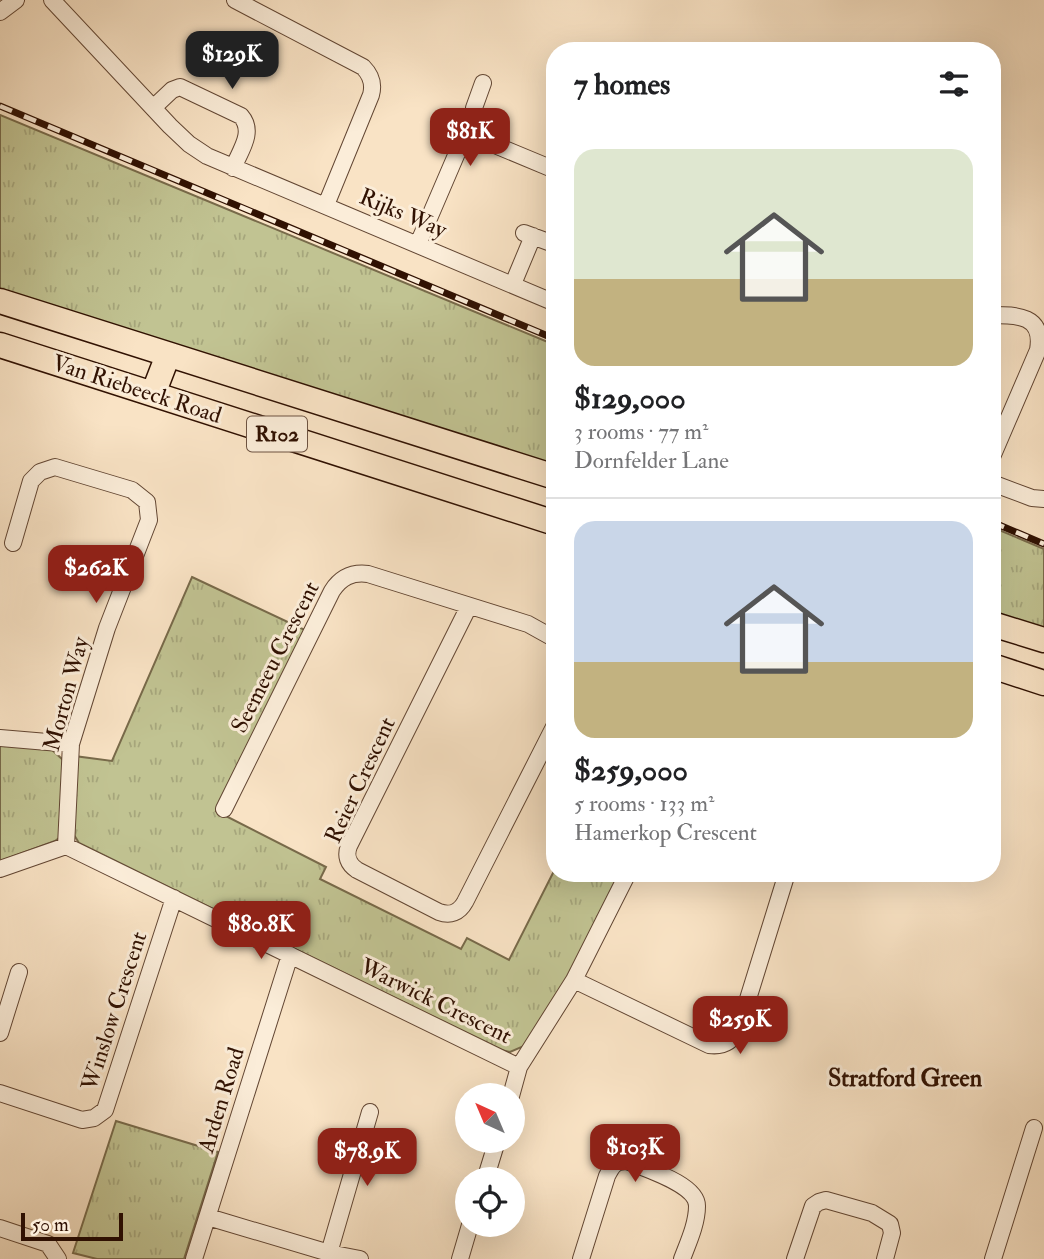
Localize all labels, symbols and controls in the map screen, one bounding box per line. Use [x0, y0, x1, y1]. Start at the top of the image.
pin: $129K [183, 32, 281, 91]
text: $129K [202, 39, 262, 68]
icon: filters [935, 65, 973, 103]
text: 7 homes [574, 66, 670, 103]
pin: $81K [429, 108, 511, 168]
text: $81K [446, 116, 494, 145]
street label: Rijks Way [355, 182, 452, 245]
icon: home [711, 194, 837, 320]
street label: Van Riebeeck Road [49, 348, 225, 430]
text: $129,000 [574, 380, 686, 417]
road number: R102 [247, 416, 307, 452]
text: 3 rooms · 77 m² [574, 417, 709, 446]
text: Dornfelder Lane [574, 446, 729, 475]
pin: $262K [47, 546, 145, 605]
text: $262K [64, 553, 128, 582]
icon: home [711, 566, 837, 692]
street label: Seemeeu Crescent [224, 576, 326, 738]
street label: Morton Way [37, 633, 95, 754]
street label: Reier Crescent [318, 712, 402, 848]
text: $259,000 [574, 752, 688, 789]
text: 5 rooms · 133 m² [574, 789, 715, 818]
text: Hamerkop Crescent [574, 818, 757, 847]
pin: $80.8K [204, 902, 318, 961]
text: $80.8K [228, 909, 294, 938]
street label: Winslow Crescent [74, 928, 153, 1095]
street label: Warwick Crescent [354, 951, 517, 1050]
pin: $259K [691, 996, 789, 1056]
text: $259K [709, 1004, 771, 1033]
street label: Arden Road [191, 1044, 251, 1157]
district label: Stratford Green [828, 1063, 983, 1094]
north arrow [455, 1083, 525, 1153]
map controls [455, 1083, 525, 1237]
pin: $103K [586, 1124, 684, 1184]
pin: $78.9K [310, 1128, 424, 1188]
text: $103K [606, 1132, 664, 1161]
text: $78.9K [334, 1136, 400, 1165]
button: locate [455, 1167, 525, 1237]
scale bar [21, 1210, 122, 1242]
text: 50 m [32, 1213, 69, 1237]

